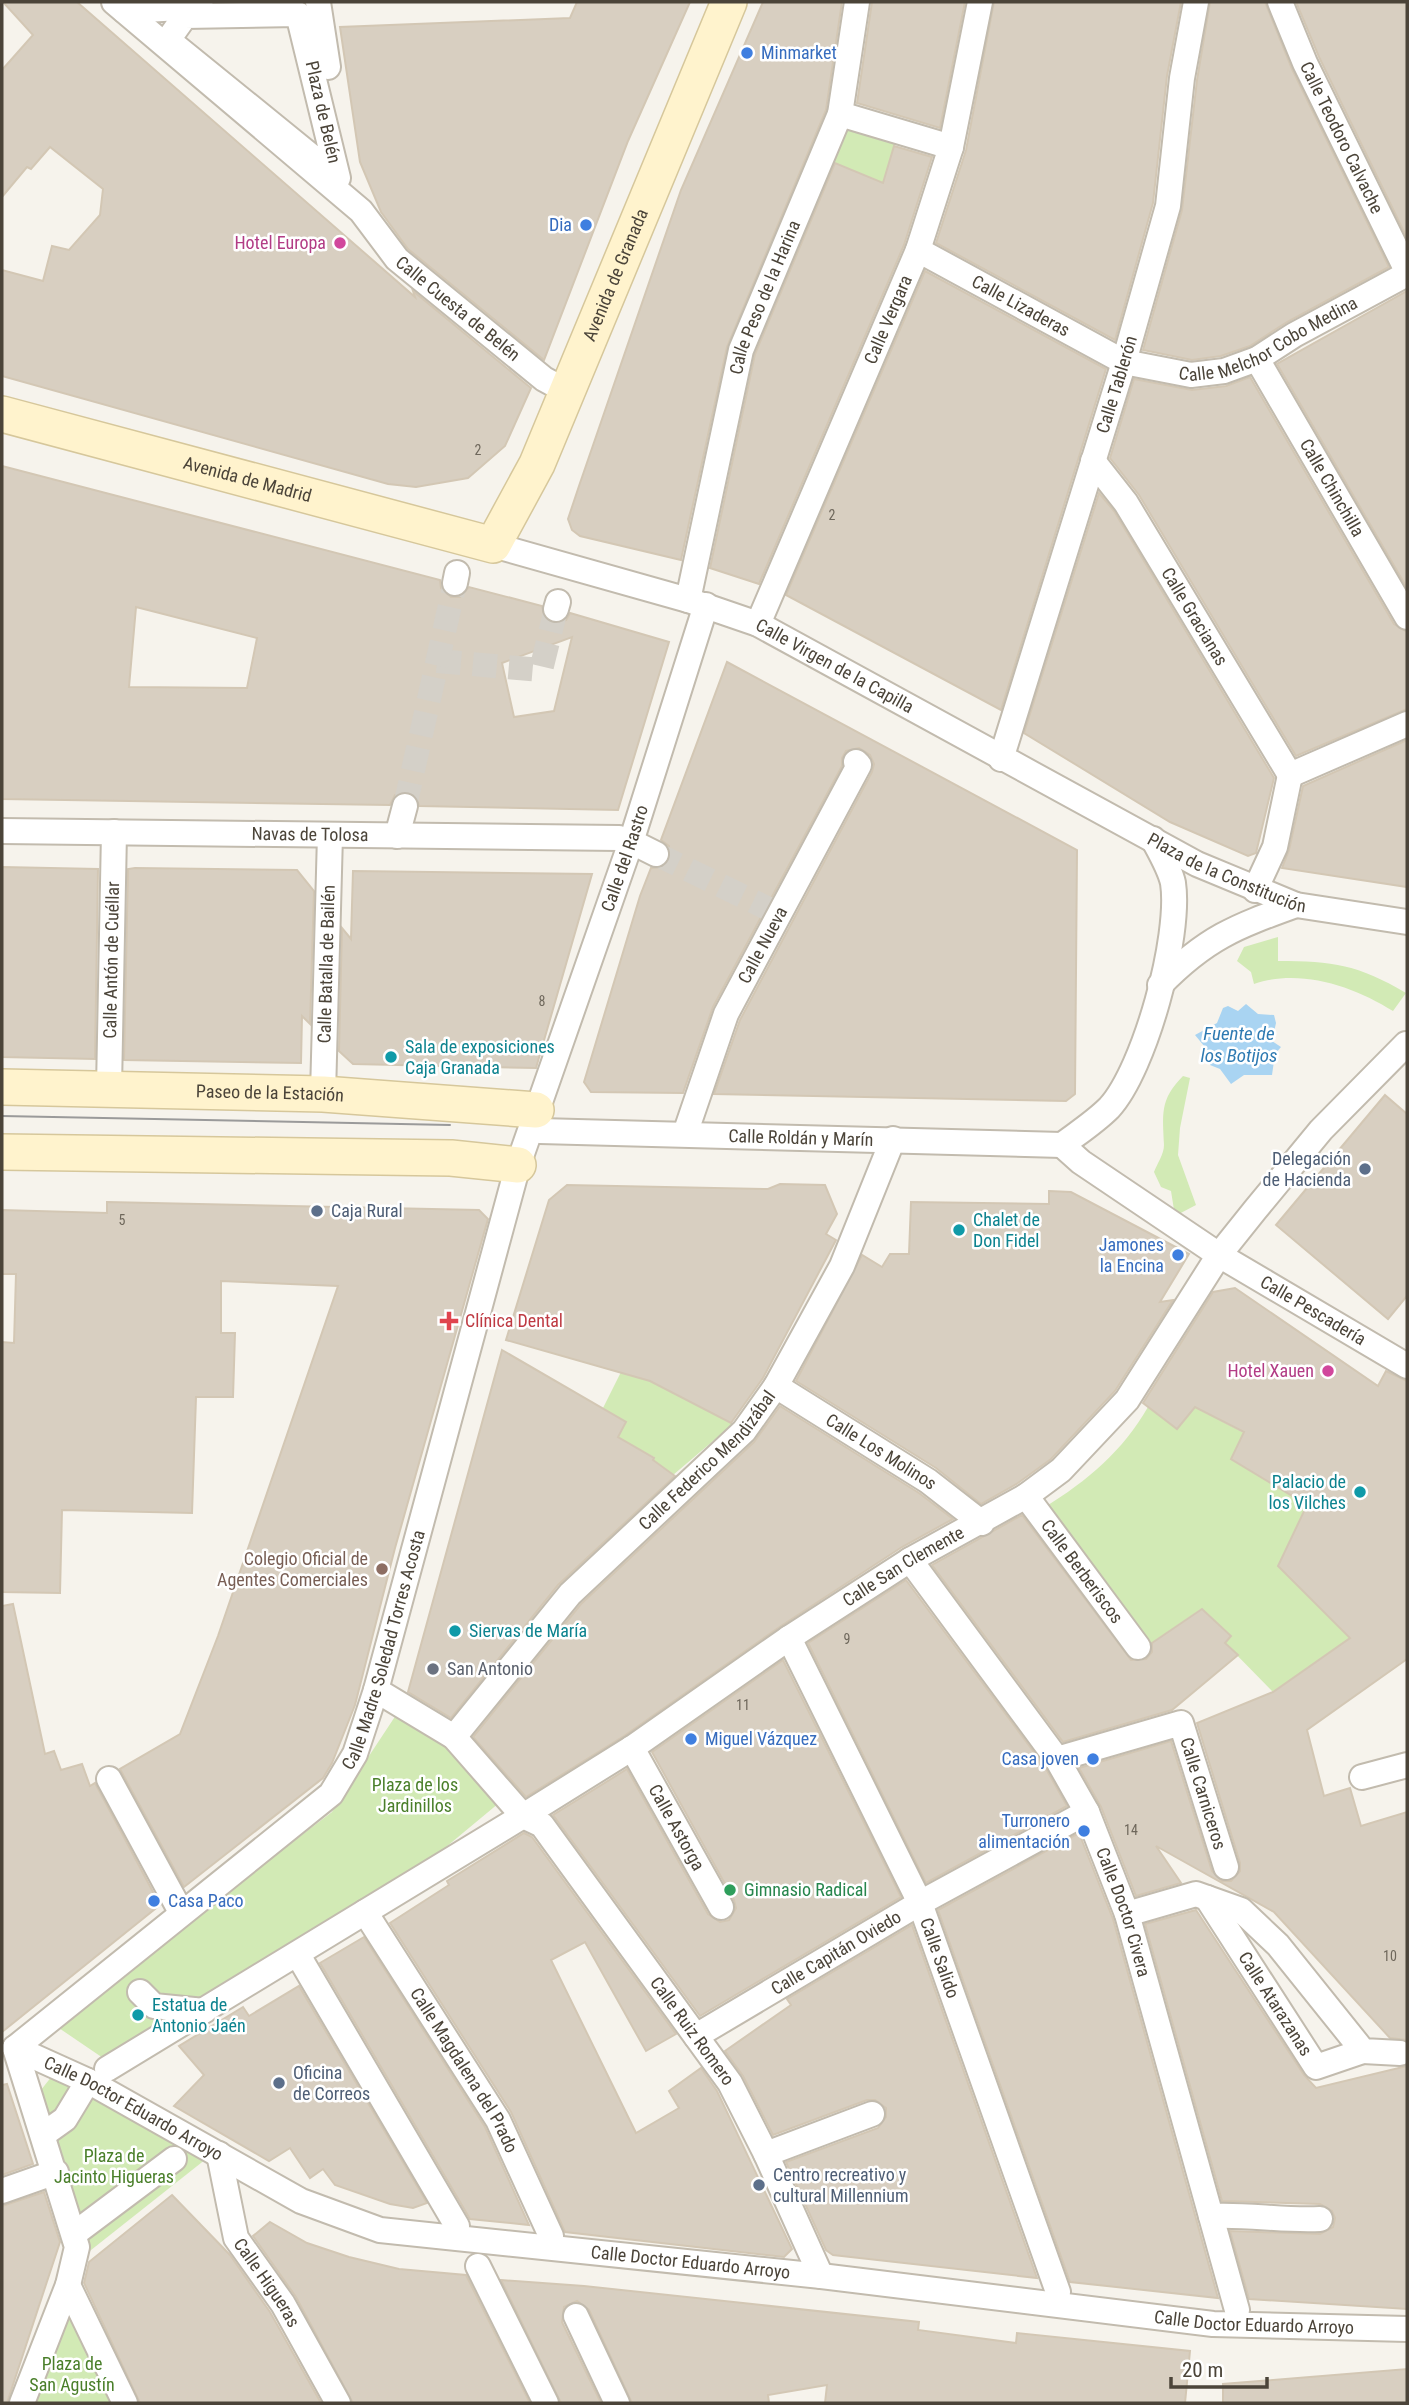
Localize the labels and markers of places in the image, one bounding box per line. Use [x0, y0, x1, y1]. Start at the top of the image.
place label: Minmarket [761, 42, 837, 63]
marker: Minmarket [739, 45, 755, 61]
place label: Dia [549, 214, 572, 235]
marker: Dia [578, 217, 594, 233]
place label: Hotel Europa [234, 232, 326, 253]
marker: Hotel Europa [332, 235, 348, 251]
place label: Sala de exposiciones Caja Granada [405, 1036, 555, 1078]
marker: Sala de exposiciones Caja Granada [383, 1049, 399, 1065]
place label: Delegación de Hacienda [1263, 1148, 1351, 1190]
marker: Delegación de Hacienda [1357, 1161, 1373, 1177]
place label: Caja Rural [331, 1200, 403, 1221]
marker: Caja Rural [309, 1203, 325, 1219]
place label: Chalet de Don Fidel [973, 1209, 1040, 1251]
marker: Chalet de Don Fidel [951, 1222, 967, 1238]
place label: Jamones la Encina [1099, 1234, 1164, 1276]
marker: Jamones la Encina [1170, 1247, 1186, 1263]
place label: Clínica Dental [465, 1310, 563, 1331]
marker: Clínica Dental [439, 1311, 459, 1331]
place label: Hotel Xauen [1227, 1360, 1314, 1381]
marker: Hotel Xauen [1320, 1363, 1336, 1379]
place label: Palacio de los Vilches [1268, 1471, 1346, 1513]
marker: Palacio de los Vilches [1352, 1484, 1368, 1500]
place label: Colegio Oficial de Agentes Comerciales [217, 1548, 368, 1590]
marker: Colegio Oficial de Agentes Comerciales [374, 1561, 390, 1577]
place label: Siervas de María [469, 1620, 587, 1641]
marker: Siervas de María [447, 1623, 463, 1639]
place label: San Antonio [447, 1658, 533, 1679]
marker: San Antonio [425, 1661, 441, 1677]
place label: Miguel Vázquez [705, 1728, 817, 1749]
marker: Miguel Vázquez [683, 1731, 699, 1747]
place label: Casa joven [1002, 1748, 1079, 1769]
marker: Casa joven [1085, 1751, 1101, 1767]
place label: Turronero alimentación [978, 1810, 1070, 1852]
marker: Turronero alimentación [1076, 1823, 1092, 1839]
place label: Gimnasio Radical [744, 1879, 867, 1900]
marker: Gimnasio Radical [722, 1882, 738, 1898]
place label: Casa Paco [168, 1890, 244, 1911]
marker: Casa Paco [146, 1893, 162, 1909]
place label: Estatua de Antonio Jaén [152, 1994, 246, 2036]
marker: Estatua de Antonio Jaén [130, 2007, 146, 2023]
place label: Oficina de Correos [293, 2062, 370, 2104]
marker: Oficina de Correos [271, 2075, 287, 2091]
place label: Centro recreativo y cultural Millennium [773, 2164, 908, 2206]
marker: Centro recreativo y cultural Millennium [751, 2177, 767, 2193]

